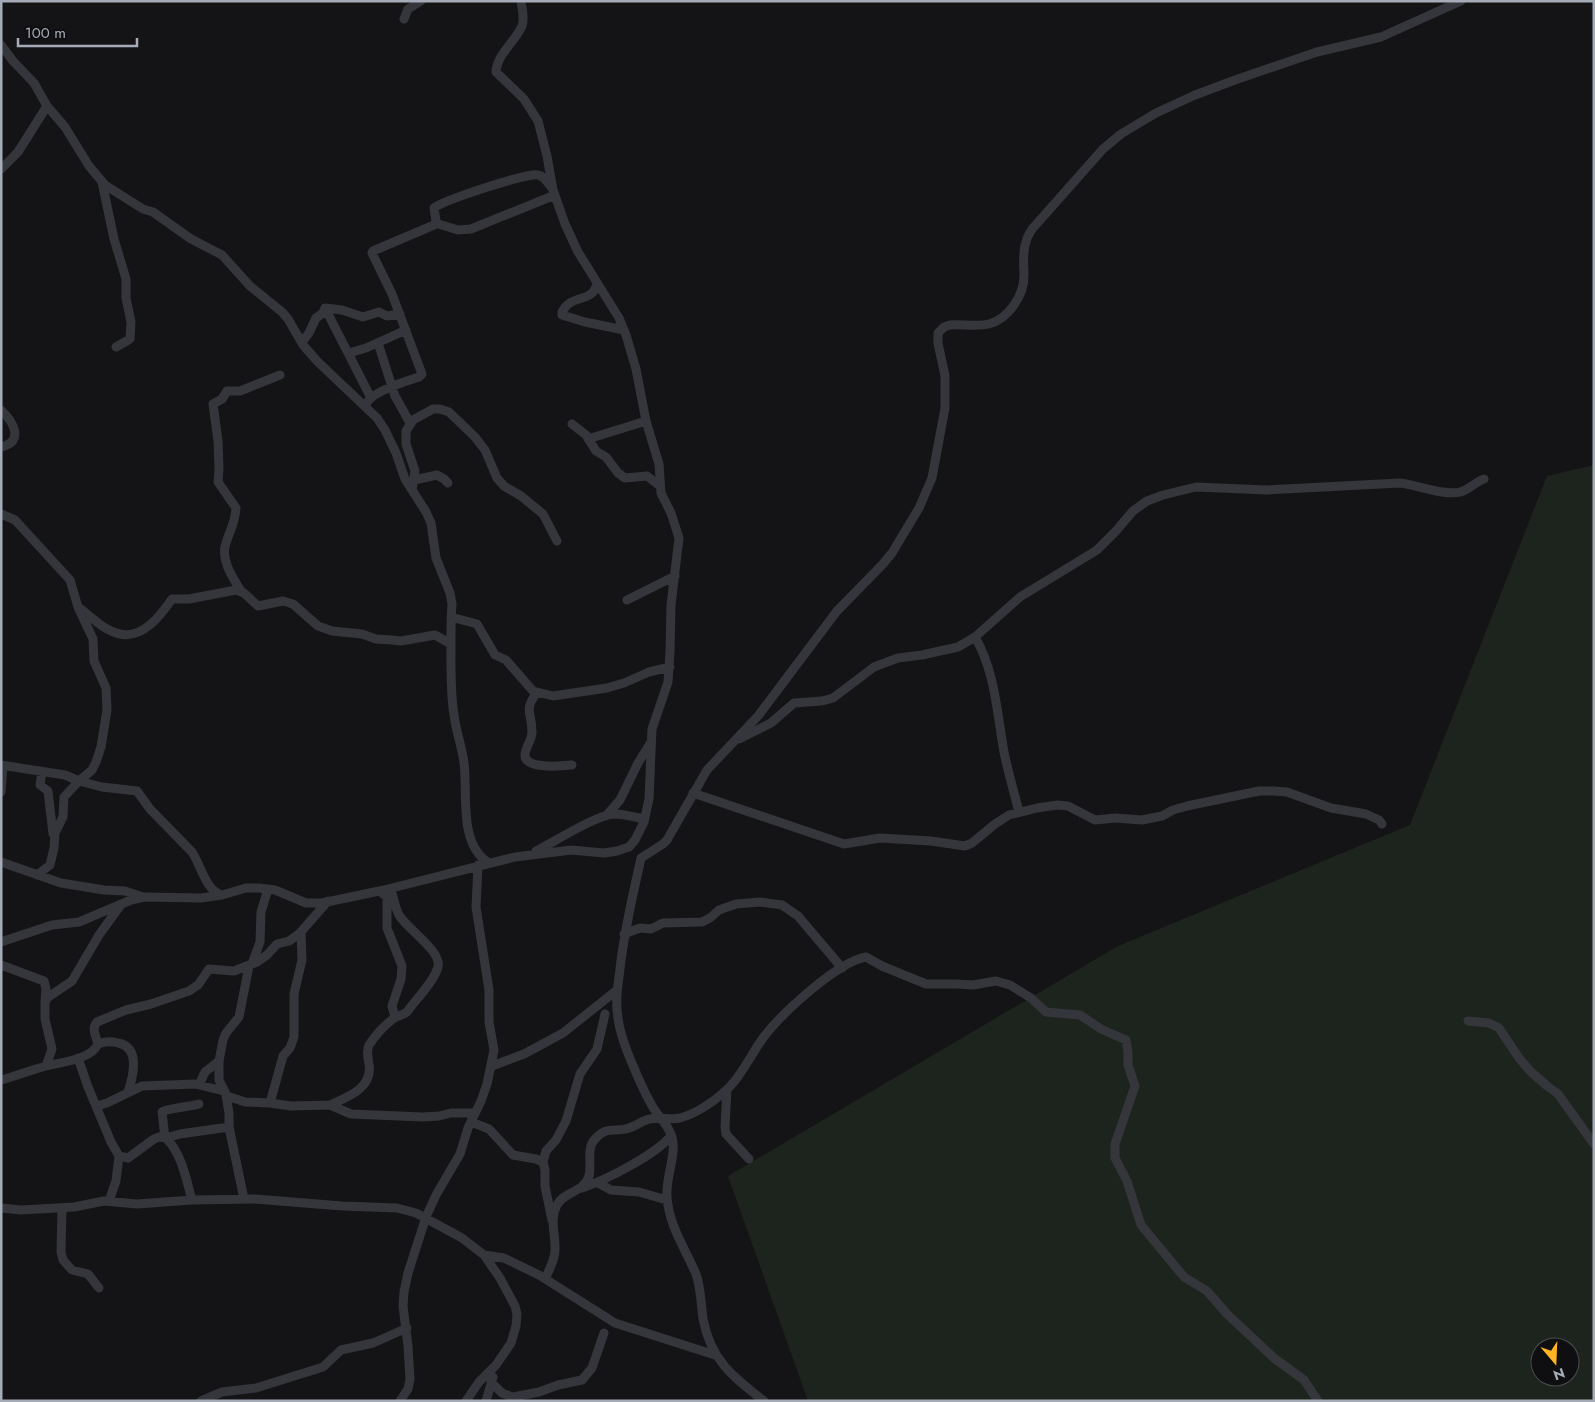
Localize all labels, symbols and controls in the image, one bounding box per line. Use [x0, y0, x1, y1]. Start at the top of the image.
scale bar [18, 15, 136, 47]
text: 100 m [25, 22, 66, 44]
north arrow [1530, 1337, 1580, 1387]
text: N [1551, 1363, 1568, 1386]

